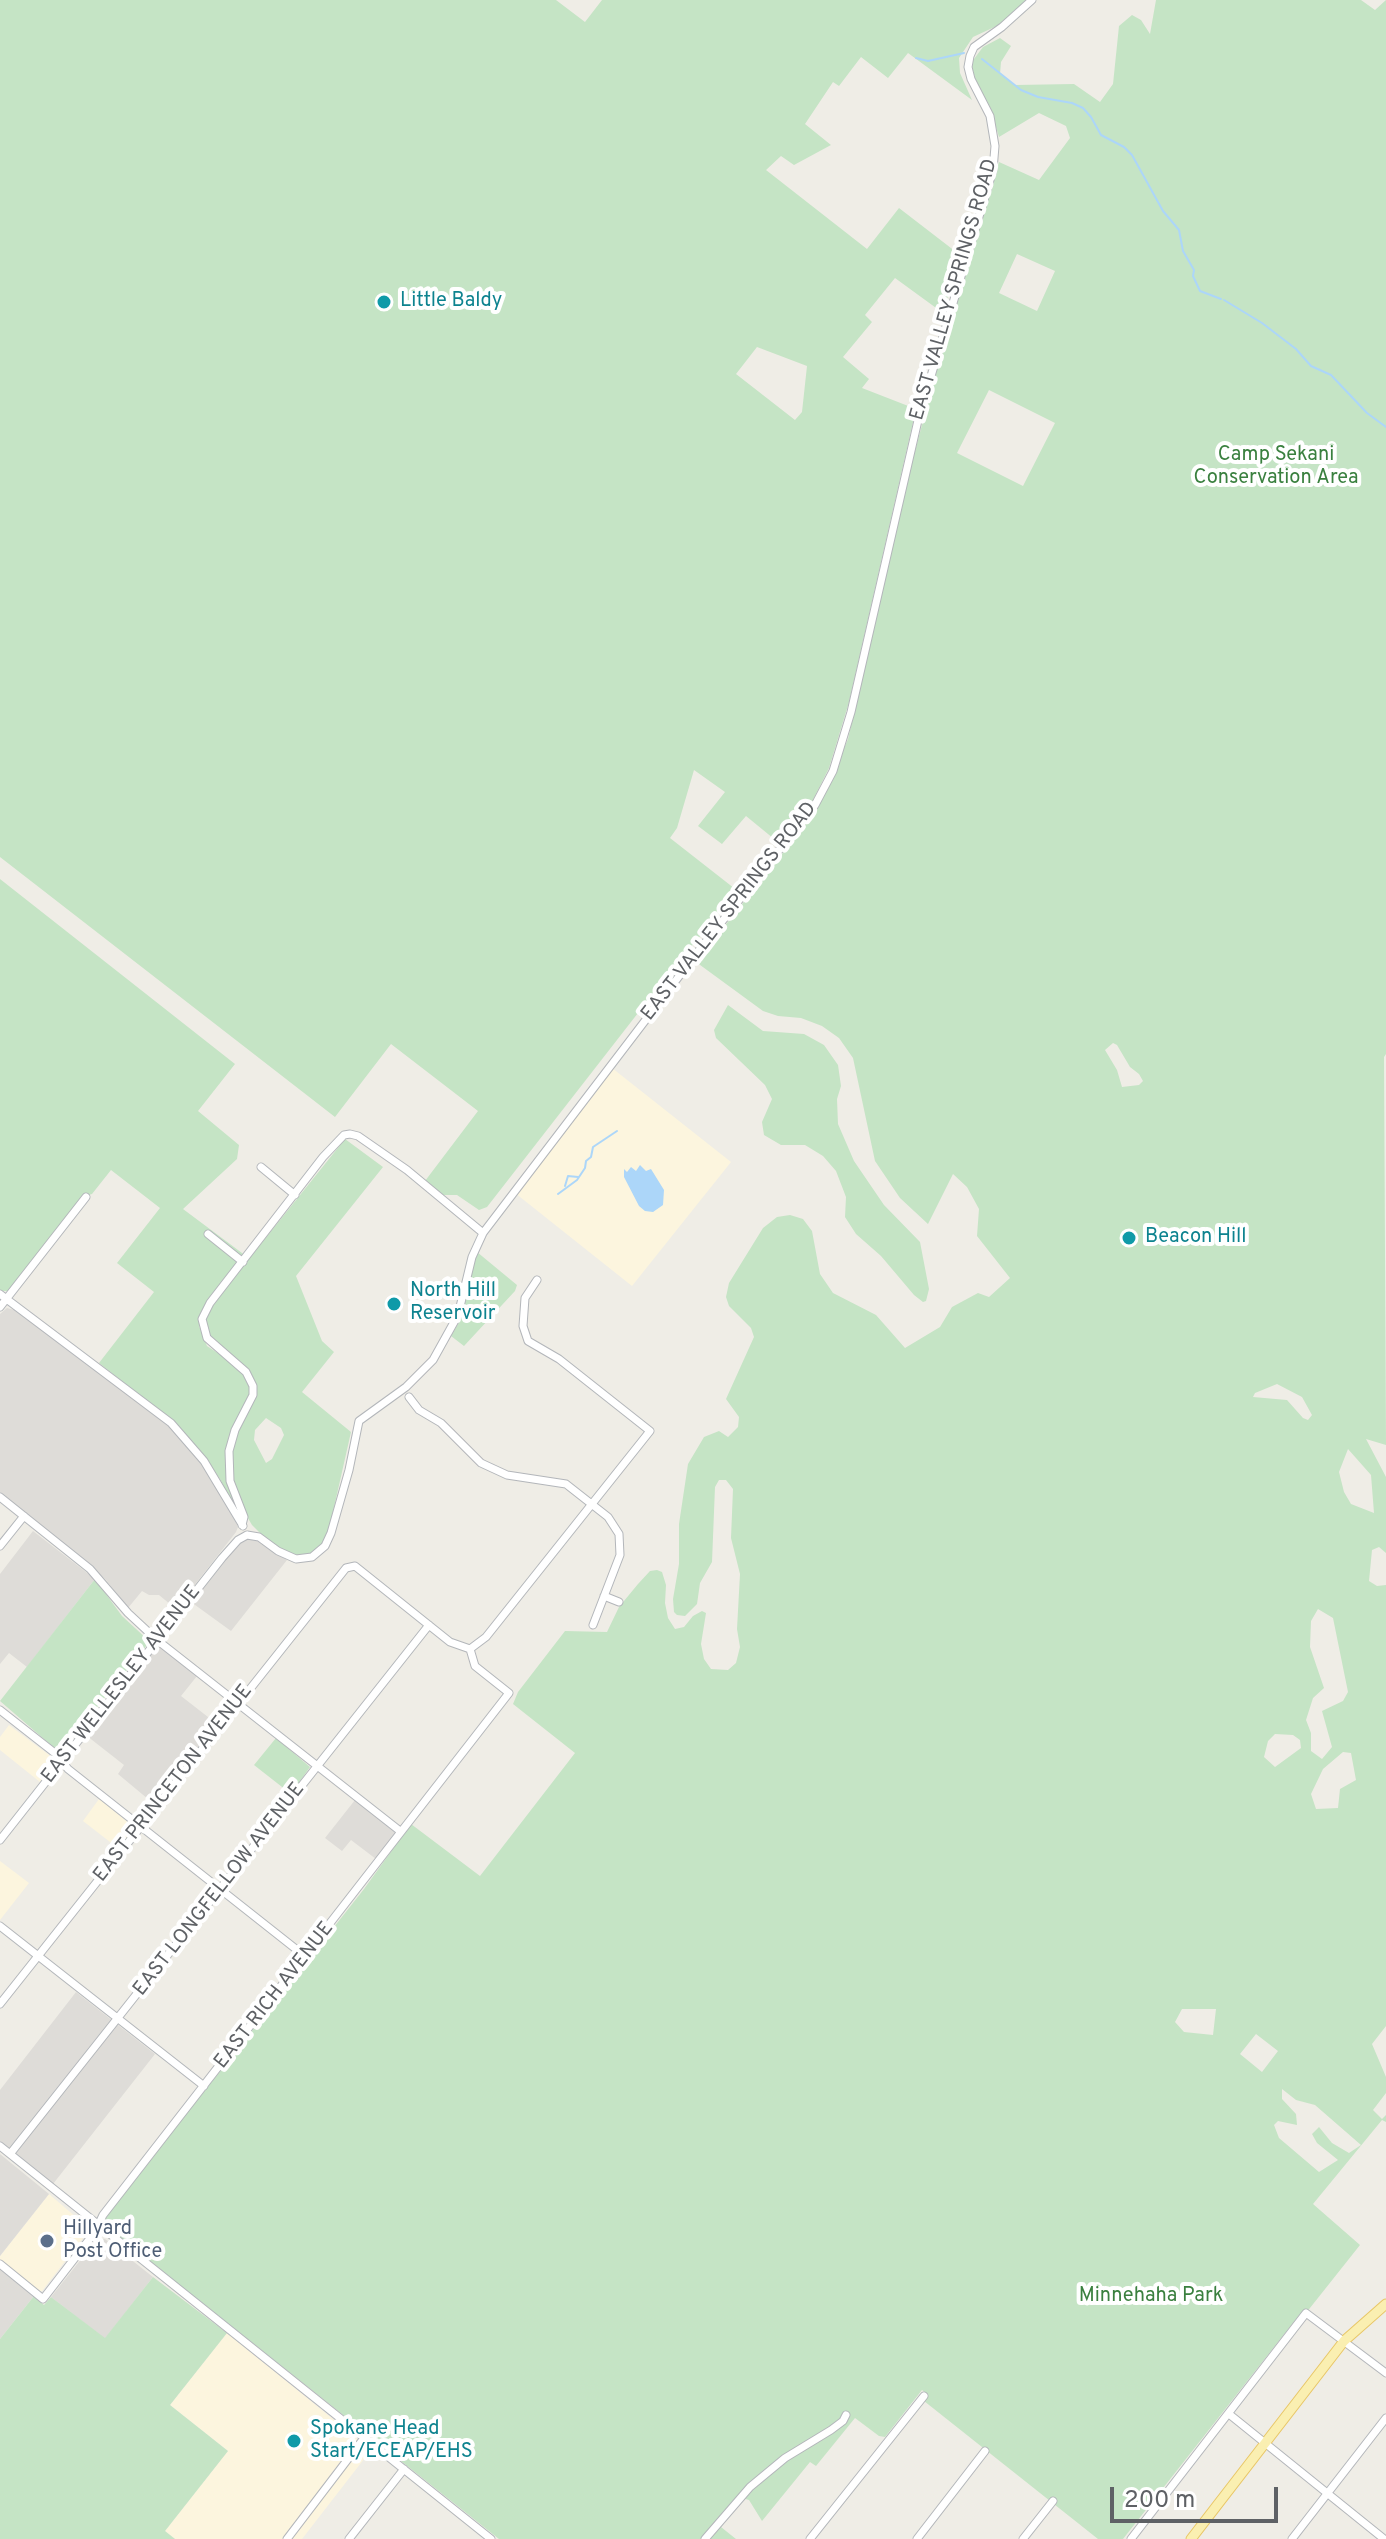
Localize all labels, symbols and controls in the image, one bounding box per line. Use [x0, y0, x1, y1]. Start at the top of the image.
street label: EAST VALLEY SPRINGS ROAD [906, 157, 1004, 423]
place label: Little Baldy [400, 290, 502, 314]
marker: Little Baldy [375, 293, 393, 311]
park label: Camp Sekani Conservation Area [1194, 444, 1358, 491]
street label: EAST VALLEY SPRINGS ROAD [637, 798, 823, 1026]
place label: Beacon Hill [1145, 1226, 1247, 1250]
marker: Beacon Hill [1120, 1229, 1138, 1247]
place label: North Hill Reservoir [410, 1280, 496, 1327]
marker: North Hill Reservoir [385, 1295, 403, 1313]
street label: EAST WELLESLEY AVENUE [37, 1581, 207, 1789]
street label: EAST PRINCETON AVENUE [89, 1681, 259, 1887]
street label: EAST LONGFELLOW AVENUE [129, 1779, 311, 2001]
street label: EAST RICH AVENUE [210, 1918, 340, 2074]
place label: Hillyard Post Office [63, 2218, 162, 2265]
marker: Hillyard Post Office [38, 2232, 56, 2250]
park label: Minnehaha Park [1079, 2285, 1223, 2309]
place label: Spokane Head Start/ECEAP/EHS [310, 2418, 473, 2465]
marker: Spokane Head Start/ECEAP/EHS [285, 2432, 303, 2450]
scale bar [1114, 2471, 1282, 2521]
text: 200 m [1124, 2486, 1195, 2516]

